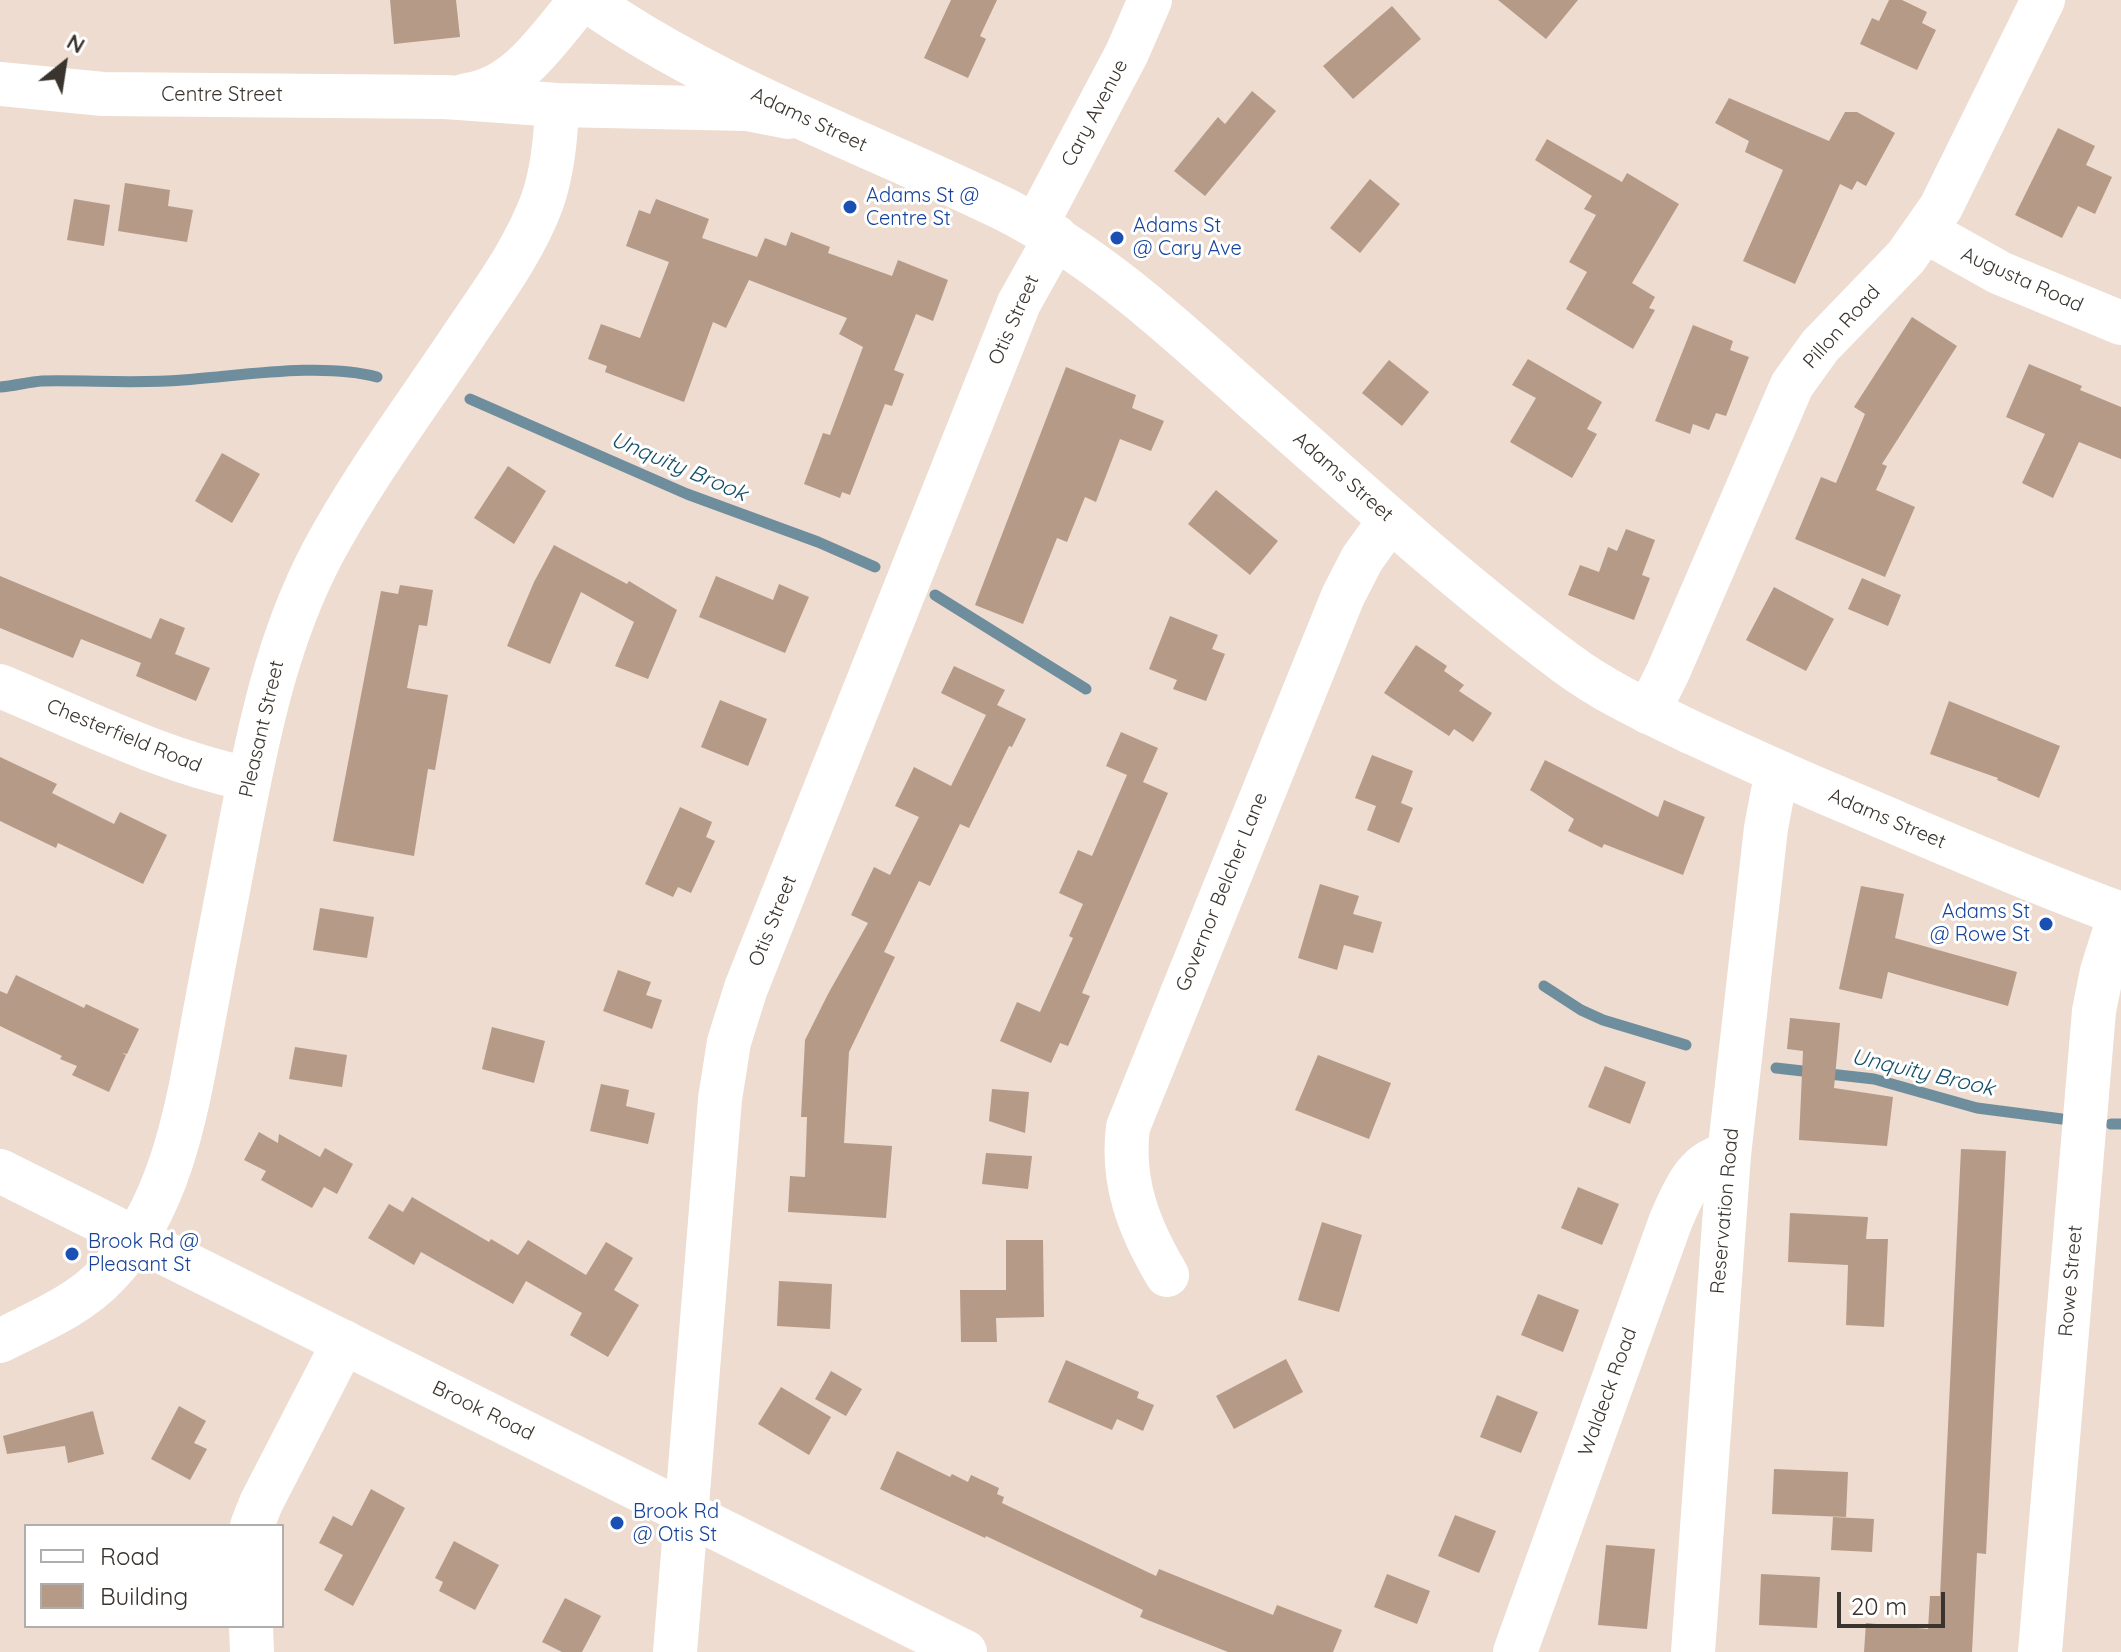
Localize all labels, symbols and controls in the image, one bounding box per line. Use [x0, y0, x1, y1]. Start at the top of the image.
north arrow [24, 24, 104, 104]
text: N [62, 27, 90, 59]
street label: Cary Avenue [1057, 55, 1133, 171]
street label: Centre Street [161, 83, 283, 107]
street label: Adams Street [747, 83, 871, 157]
place label: Adams St @ Centre St [866, 184, 979, 231]
marker: Adams St @ Centre St [841, 198, 859, 216]
place label: Adams St @ Cary Ave [1133, 214, 1242, 261]
marker: Adams St @ Cary Ave [1108, 229, 1126, 247]
street label: Augusta Road [1957, 242, 2087, 318]
street label: Otis Street [984, 271, 1044, 369]
street label: Pillon Road [1798, 280, 1886, 374]
water label: Unquity Brook [607, 426, 751, 508]
street label: Adams Street [1288, 427, 1398, 527]
street label: Pleasant Street [235, 658, 289, 800]
street label: Chesterfield Road [43, 694, 205, 778]
street label: Adams Street [1825, 784, 1949, 854]
street label: Governor Belcher Lane [1171, 789, 1273, 995]
street label: Otis Street [744, 872, 802, 970]
place label: Adams St @ Rowe St [1930, 900, 2030, 947]
marker: Adams St @ Rowe St [2037, 915, 2055, 933]
water label: Unquity Brook [1849, 1044, 1997, 1102]
street label: Reservation Road [1706, 1127, 1744, 1295]
street label: Rowe Street [2054, 1224, 2088, 1338]
place label: Brook Rd @ Pleasant St [88, 1230, 199, 1277]
marker: Brook Rd @ Pleasant St [63, 1245, 81, 1263]
street label: Waldeck Road [1574, 1324, 1642, 1460]
street label: Brook Road [428, 1376, 538, 1446]
place label: Brook Rd @ Otis St [633, 1500, 719, 1547]
marker: Brook Rd @ Otis St [608, 1514, 626, 1532]
legend [24, 1524, 284, 1628]
text: Road [100, 1541, 160, 1571]
scale bar [1841, 1576, 1949, 1626]
text: Building [100, 1581, 188, 1611]
text: 20 m [1851, 1591, 1907, 1621]

